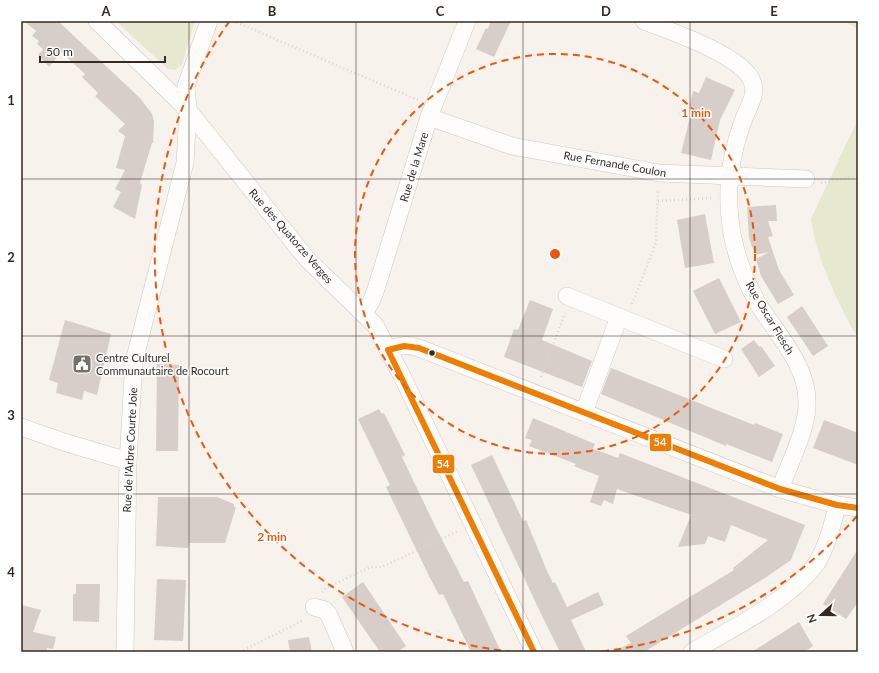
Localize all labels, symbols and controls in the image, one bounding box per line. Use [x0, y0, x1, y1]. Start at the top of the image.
text: A [100, 3, 111, 19]
text: B [268, 3, 277, 19]
text: C [436, 3, 445, 19]
text: D [601, 3, 611, 19]
text: E [770, 3, 778, 19]
scale bar [40, 38, 165, 64]
text: 50 m [46, 44, 73, 59]
text: 1 [7, 92, 15, 108]
text: 1 min [681, 105, 711, 120]
street label: Rue de la Mare [397, 130, 430, 203]
street label: Rue Fernande Coulon [563, 148, 667, 179]
street label: Rue des Quatorze Verges [247, 186, 336, 286]
centre of rings [548, 247, 562, 261]
text: 2 [7, 249, 15, 265]
street label: Rue Oscar Flesch [744, 279, 797, 357]
unlabelled marker [427, 348, 437, 358]
place label: Centre Culturel Communautaire de Rocourt [96, 351, 229, 377]
public building icon: Centre Culturel Communautaire de Rocourt [71, 353, 93, 375]
street label: Rue de l'Arbre Courte Joie [120, 387, 139, 513]
text: 3 [7, 407, 15, 423]
line badge: 54 [649, 433, 672, 452]
text: 54 [654, 435, 667, 448]
line badge: 54 [432, 454, 455, 474]
text: 54 [437, 457, 450, 470]
text: 2 min [257, 529, 287, 544]
text: 4 [7, 564, 15, 580]
north arrow [801, 595, 841, 635]
text: N [804, 612, 819, 625]

